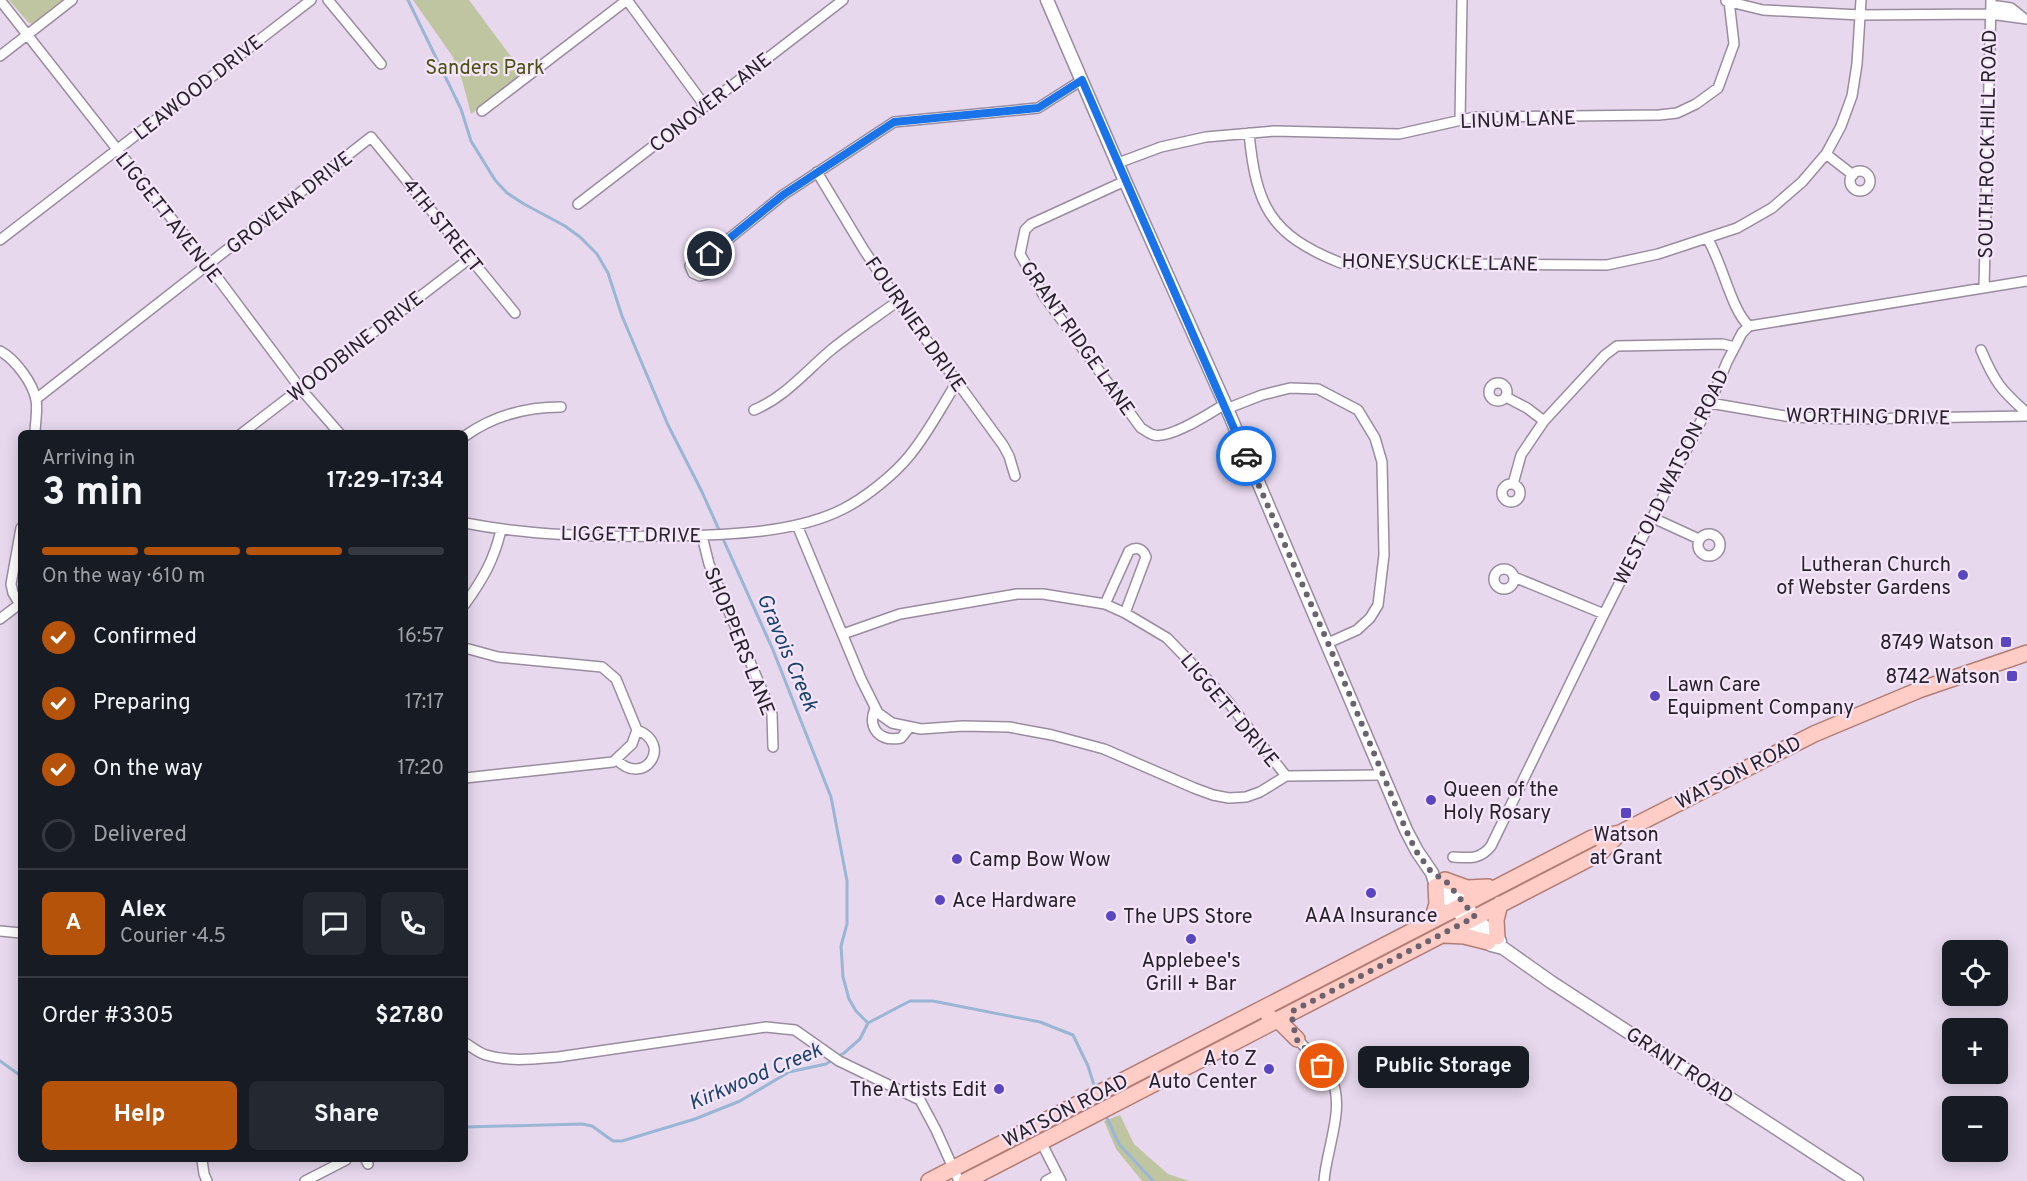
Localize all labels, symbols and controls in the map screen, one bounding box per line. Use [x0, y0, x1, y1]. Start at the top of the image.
street label: SOUTH ROCK HILL ROAD [1974, 29, 2004, 259]
street label: LEAWOOD DRIVE [129, 30, 269, 147]
street label: CONOVER LANE [645, 48, 778, 159]
park label: Sanders Park [425, 56, 545, 82]
street label: LINUM LANE [1460, 106, 1577, 136]
street label: GROVENA DRIVE [222, 146, 359, 261]
street label: LIGGETT AVENUE [108, 148, 227, 289]
street label: 4TH STREET [395, 174, 487, 279]
pin [684, 228, 735, 279]
icon: home [693, 237, 726, 270]
street label: HONEYSUCKLE LANE [1341, 249, 1539, 279]
street label: FOURNIER DRIVE [858, 252, 971, 398]
street label: GRANT RIDGE LANE [1013, 257, 1140, 422]
street label: WOODBINE DRIVE [283, 286, 430, 409]
street label: WEST OLD WATSON ROAD [1609, 366, 1736, 590]
street label: WORTHING DRIVE [1785, 404, 1951, 432]
courier [1216, 426, 1276, 486]
icon: car [1230, 440, 1263, 473]
text: Arriving in [42, 446, 135, 472]
text: 17:29–17:34 [327, 468, 444, 495]
text: 3 min [42, 470, 143, 519]
street label: LIGGETT DRIVE [560, 522, 702, 550]
place label: Lutheran Church of Webster Gardens [1776, 553, 1951, 602]
text: On the way · 610 m [42, 564, 205, 590]
street label: SHOPPERS LANE [697, 564, 780, 720]
marker: Lutheran Church of Webster Gardens [1956, 568, 1970, 582]
water label: Gravois Creek [750, 590, 824, 716]
icon: check [42, 621, 75, 654]
text: Confirmed [93, 624, 197, 651]
text: 16:57 [397, 624, 444, 650]
place label: 8749 Watson [1880, 631, 1994, 657]
marker: 8749 Watson [1999, 635, 2013, 649]
street label: LIGGETT DRIVE [1173, 649, 1284, 774]
place label: 8742 Watson [1885, 665, 2000, 691]
marker: 8742 Watson [2005, 669, 2019, 683]
place label: Lawn Care Equipment Company [1667, 673, 1854, 722]
icon: check [42, 687, 75, 720]
marker: Lawn Care Equipment Company [1648, 689, 1662, 703]
text: Preparing [93, 690, 191, 717]
text: 17:17 [405, 690, 444, 716]
street label: WATSON ROAD [1672, 731, 1806, 817]
icon: check [42, 753, 75, 786]
text: On the way [93, 756, 203, 783]
text: 17:20 [397, 756, 444, 782]
place label: Queen of the Holy Rosary [1443, 778, 1559, 827]
marker: Queen of the Holy Rosary [1424, 793, 1438, 807]
marker: Watson at Grant [1619, 806, 1633, 820]
text: Delivered [93, 822, 187, 849]
place label: Watson at Grant [1590, 823, 1662, 872]
place label: Camp Bow Wow [969, 848, 1110, 874]
marker: Camp Bow Wow [950, 852, 964, 866]
marker: AAA Insurance [1364, 886, 1378, 900]
place label: Ace Hardware [952, 889, 1077, 915]
button: chat [303, 892, 366, 955]
button: phone [381, 892, 444, 955]
marker: Ace Hardware [933, 893, 947, 907]
text: Alex [120, 897, 167, 924]
place label: AAA Insurance [1304, 904, 1438, 930]
place label: The UPS Store [1123, 905, 1253, 931]
marker: The UPS Store [1104, 909, 1118, 923]
text: A [66, 910, 81, 937]
text: Courier · 4.5 [120, 924, 226, 950]
marker: Applebee's Grill + Bar [1184, 932, 1198, 946]
map controls [1942, 940, 2008, 1162]
button: locate [1942, 940, 2008, 1006]
place label: Applebee's Grill + Bar [1141, 949, 1241, 998]
text: Order #3305 [42, 1003, 173, 1030]
text: $27.80 [375, 1003, 444, 1030]
button: + [1942, 1018, 2008, 1084]
street label: GRANT ROAD [1620, 1022, 1738, 1111]
water label: Kirkwood Creek [685, 1037, 827, 1118]
pin [1296, 1040, 1347, 1091]
callout: Public Storage [1358, 1045, 1529, 1087]
place label: A to Z Auto Center [1148, 1047, 1257, 1096]
icon: bag [1305, 1049, 1338, 1082]
text: Public Storage [1375, 1054, 1512, 1080]
marker: A to Z Auto Center [1262, 1062, 1276, 1076]
street label: WATSON ROAD [999, 1069, 1133, 1155]
place label: The Artists Edit [849, 1078, 987, 1104]
button: Help [42, 1081, 237, 1150]
button: Share [249, 1081, 444, 1150]
marker: The Artists Edit [992, 1082, 1006, 1096]
button: − [1942, 1096, 2008, 1162]

